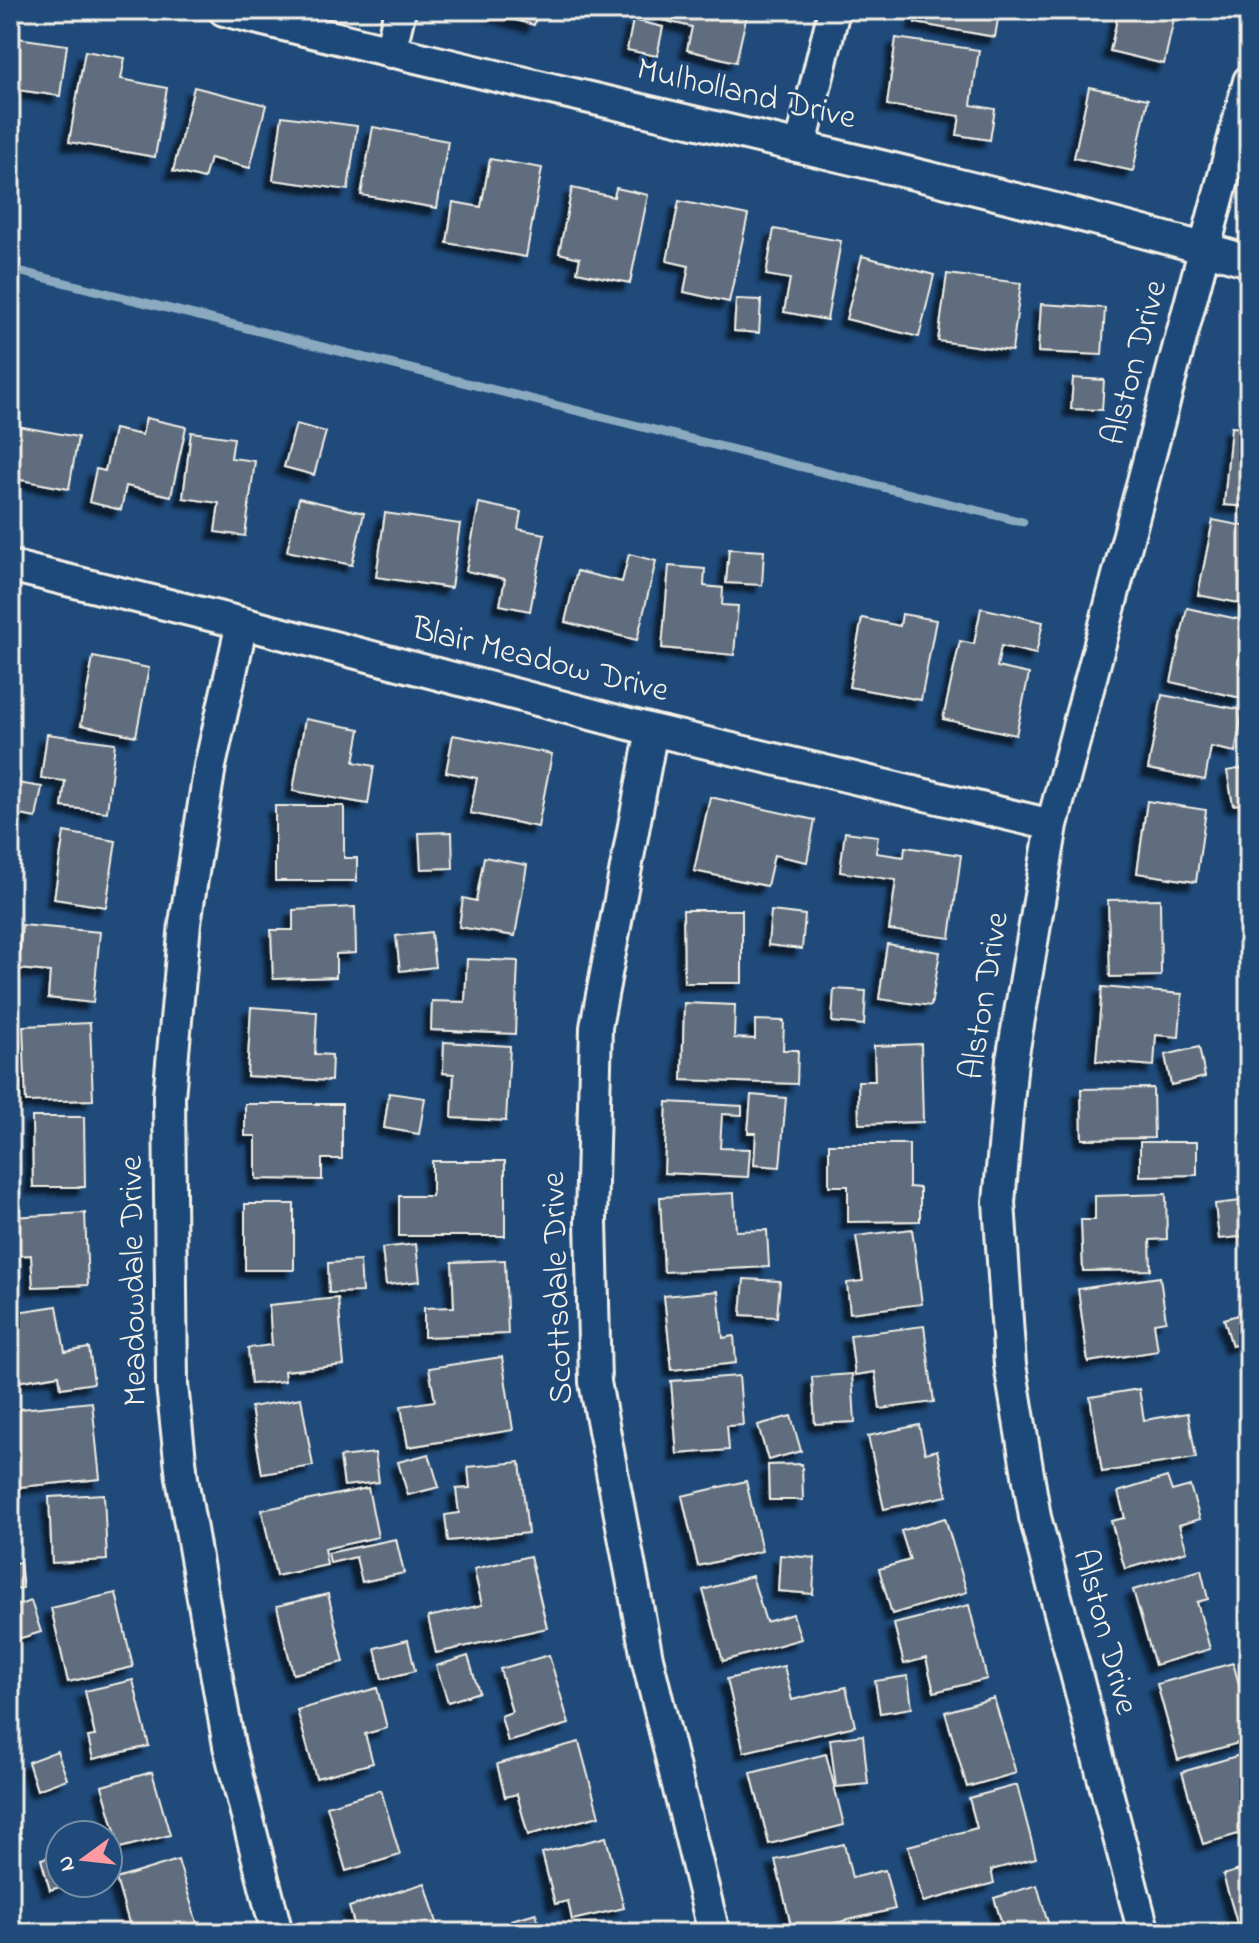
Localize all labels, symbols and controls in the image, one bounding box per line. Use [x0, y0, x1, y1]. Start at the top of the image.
street label: Mulholland Drive [631, 45, 861, 145]
street label: Alston Drive [1090, 274, 1182, 451]
street label: Blair Meadow Drive [405, 605, 674, 717]
street label: Alston Drive [948, 908, 1024, 1084]
street label: Meadowdale Drive [108, 1154, 162, 1407]
street label: Scottsdale Drive [530, 1170, 588, 1405]
street label: Alston Drive [1058, 1544, 1150, 1721]
north arrow [44, 1819, 124, 1899]
text: N [50, 1852, 85, 1875]

